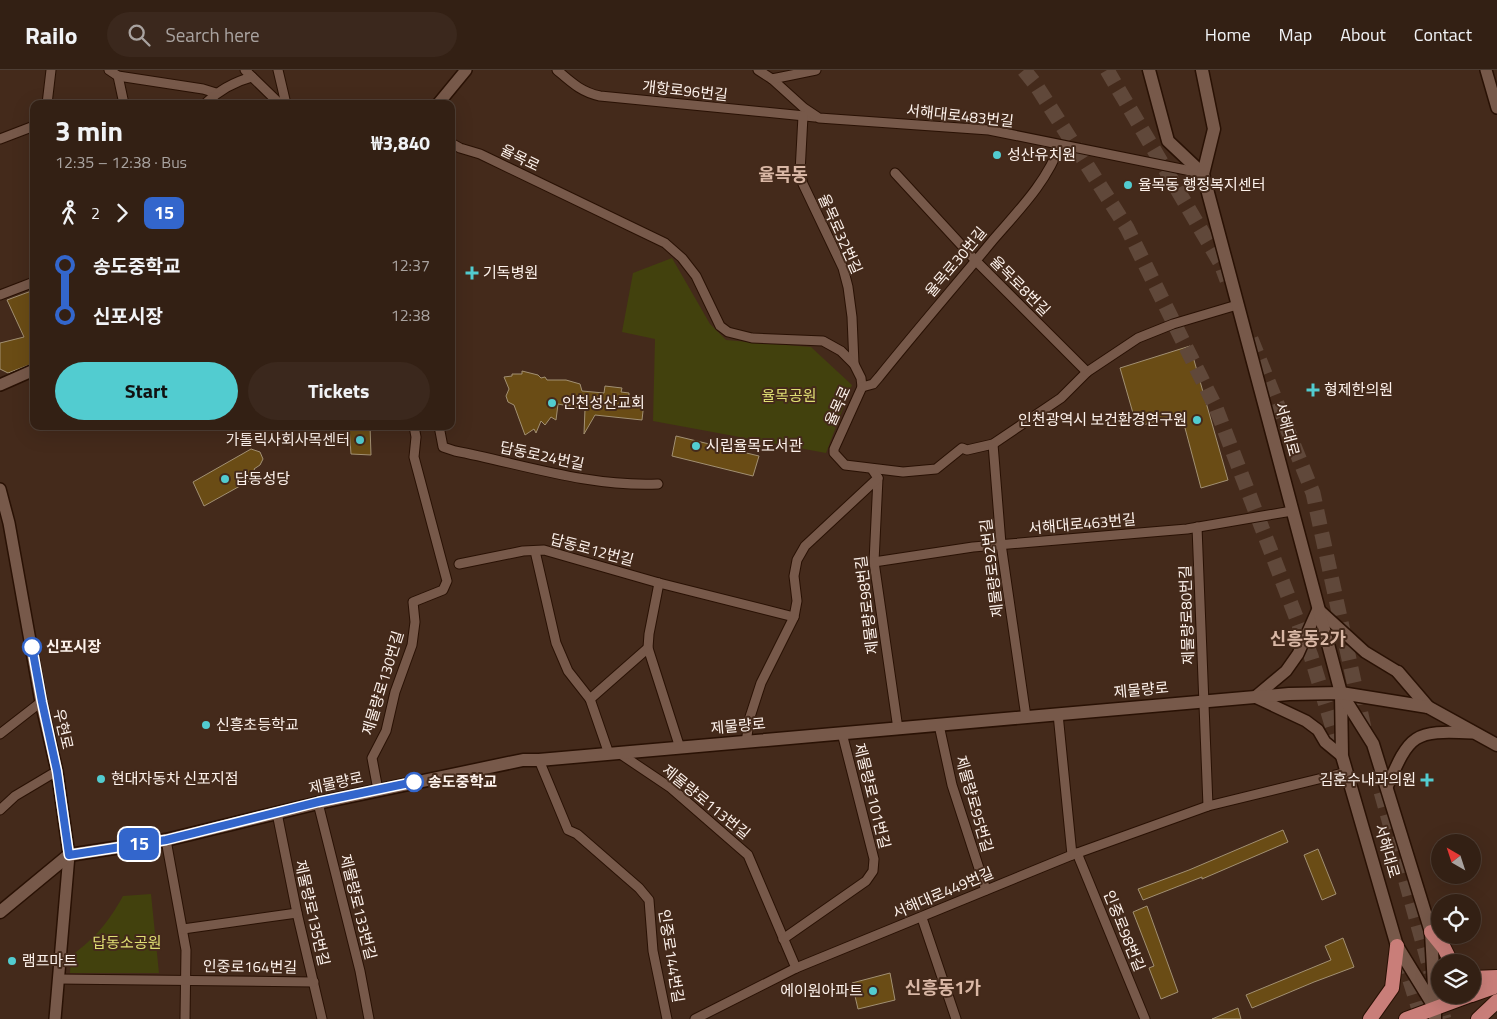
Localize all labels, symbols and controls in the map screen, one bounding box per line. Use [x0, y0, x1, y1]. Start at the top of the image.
search box [107, 12, 457, 57]
text: Railo [25, 17, 77, 53]
text: Search here [165, 20, 260, 49]
icon: search [125, 21, 153, 49]
text: Home [1205, 21, 1251, 48]
text: Map [1279, 21, 1312, 48]
text: About [1340, 21, 1386, 48]
text: Contact [1414, 21, 1472, 48]
street label: 개항로96번길 [641, 75, 729, 106]
street label: 서해대로483번길 [905, 98, 1015, 133]
text: 3 min [55, 109, 123, 152]
text: ₩3,840 [371, 128, 430, 157]
street label: 율목로 [497, 138, 544, 177]
place label: 성산유치원 [1007, 143, 1076, 166]
marker: 성산유치원 [991, 149, 1003, 161]
text: 12:35 – 12:38 · Bus [55, 150, 187, 174]
district label: 율목동 [758, 161, 808, 188]
place label: 율목동 행정복지센터 [1138, 173, 1266, 196]
marker: 율목동 행정복지센터 [1122, 179, 1134, 191]
street label: 율목로32번길 [812, 190, 868, 278]
icon: walk [55, 199, 83, 227]
icon: forward [108, 199, 136, 227]
text: 15 [154, 199, 174, 226]
text: 2 [91, 201, 100, 225]
street label: 율목로30번길 [919, 221, 992, 302]
street label: 율목로8번길 [985, 250, 1056, 321]
text: 송도중학교 [93, 251, 180, 280]
text: 12:37 [391, 253, 430, 277]
place label: 기독병원 [483, 261, 538, 284]
marker: 기독병원 [465, 266, 479, 280]
text: 신포시장 [93, 301, 163, 330]
text: 12:38 [391, 303, 430, 327]
button: Start [55, 362, 238, 420]
button: Tickets [248, 362, 430, 420]
place label: 형제한의원 [1324, 378, 1393, 401]
street label: 율목로 [819, 382, 856, 429]
marker: 형제한의원 [1306, 383, 1320, 397]
park label: 율목공원 [761, 384, 817, 407]
place label: 인천성산교회 [562, 391, 645, 414]
marker: 인천성산교회 [546, 397, 558, 409]
street label: 서해대로 [1269, 399, 1306, 459]
place label: 인천광역시 보건환경연구원 [1018, 408, 1187, 431]
marker: 인천광역시 보건환경연구원 [1191, 414, 1203, 426]
place label: 가톨릭사회사목센터 [226, 428, 350, 451]
marker: 가톨릭사회사목센터 [354, 434, 366, 446]
place label: 시립율목도서관 [706, 434, 803, 457]
street label: 답동로24번길 [498, 435, 586, 476]
marker: 시립율목도서관 [690, 440, 702, 452]
place label: 답동성당 [235, 467, 290, 490]
marker: 답동성당 [219, 473, 231, 485]
street label: 서해대로463번길 [1027, 507, 1137, 540]
street label: 제물량로92번길 [974, 517, 1009, 619]
street label: 답동로12번길 [548, 527, 637, 572]
street label: 제물량로98번길 [849, 554, 884, 656]
street label: 제물량로80번길 [1173, 565, 1200, 665]
district label: 신흥동2가 [1270, 625, 1347, 652]
street label: 제물량로130번길 [356, 628, 409, 738]
place label: 신포시장 [46, 635, 101, 658]
marker: 신포시장 [22, 637, 42, 657]
street label: 제물량로 [1112, 676, 1169, 703]
street label: 우현로 [48, 706, 79, 752]
street label: 제물량로 [709, 712, 766, 739]
place label: 신흥초등학교 [216, 713, 299, 736]
marker: 신흥초등학교 [200, 719, 212, 731]
street label: 제물량로101번길 [848, 741, 897, 851]
street label: 제물량로95번길 [950, 753, 999, 855]
street label: 제물량로113번길 [657, 759, 756, 845]
street label: 제물량로 [307, 766, 365, 799]
place label: 현대자동차 신포지점 [111, 767, 239, 790]
place label: 김훈수내과의원 [1319, 768, 1416, 791]
place label: 송도중학교 [428, 770, 497, 793]
marker: 송도중학교 [404, 772, 424, 792]
marker: 현대자동차 신포지점 [95, 773, 107, 785]
marker: 김훈수내과의원 [1420, 773, 1434, 787]
street label: 서해대로 [1369, 821, 1406, 881]
line badge: 15 [116, 828, 162, 860]
text: 15 [129, 830, 149, 857]
north arrow [1431, 834, 1481, 884]
map controls [1431, 834, 1481, 1004]
street label: 제물량로133번길 [334, 852, 383, 962]
street label: 제물량로135번길 [289, 858, 336, 968]
street label: 서해대로449번길 [889, 861, 997, 924]
street label: 인중로98번길 [1098, 887, 1151, 975]
button: locate [1431, 894, 1481, 944]
street label: 인중로144번길 [653, 908, 690, 1004]
park label: 답동소공원 [92, 931, 162, 954]
place label: 램프마트 [22, 949, 77, 972]
street label: 인중로164번길 [203, 954, 297, 979]
button: layers [1431, 954, 1481, 1004]
marker: 램프마트 [6, 955, 18, 967]
district label: 신흥동1가 [905, 974, 982, 1001]
place label: 에이원아파트 [780, 979, 863, 1002]
marker: 에이원아파트 [867, 985, 879, 997]

